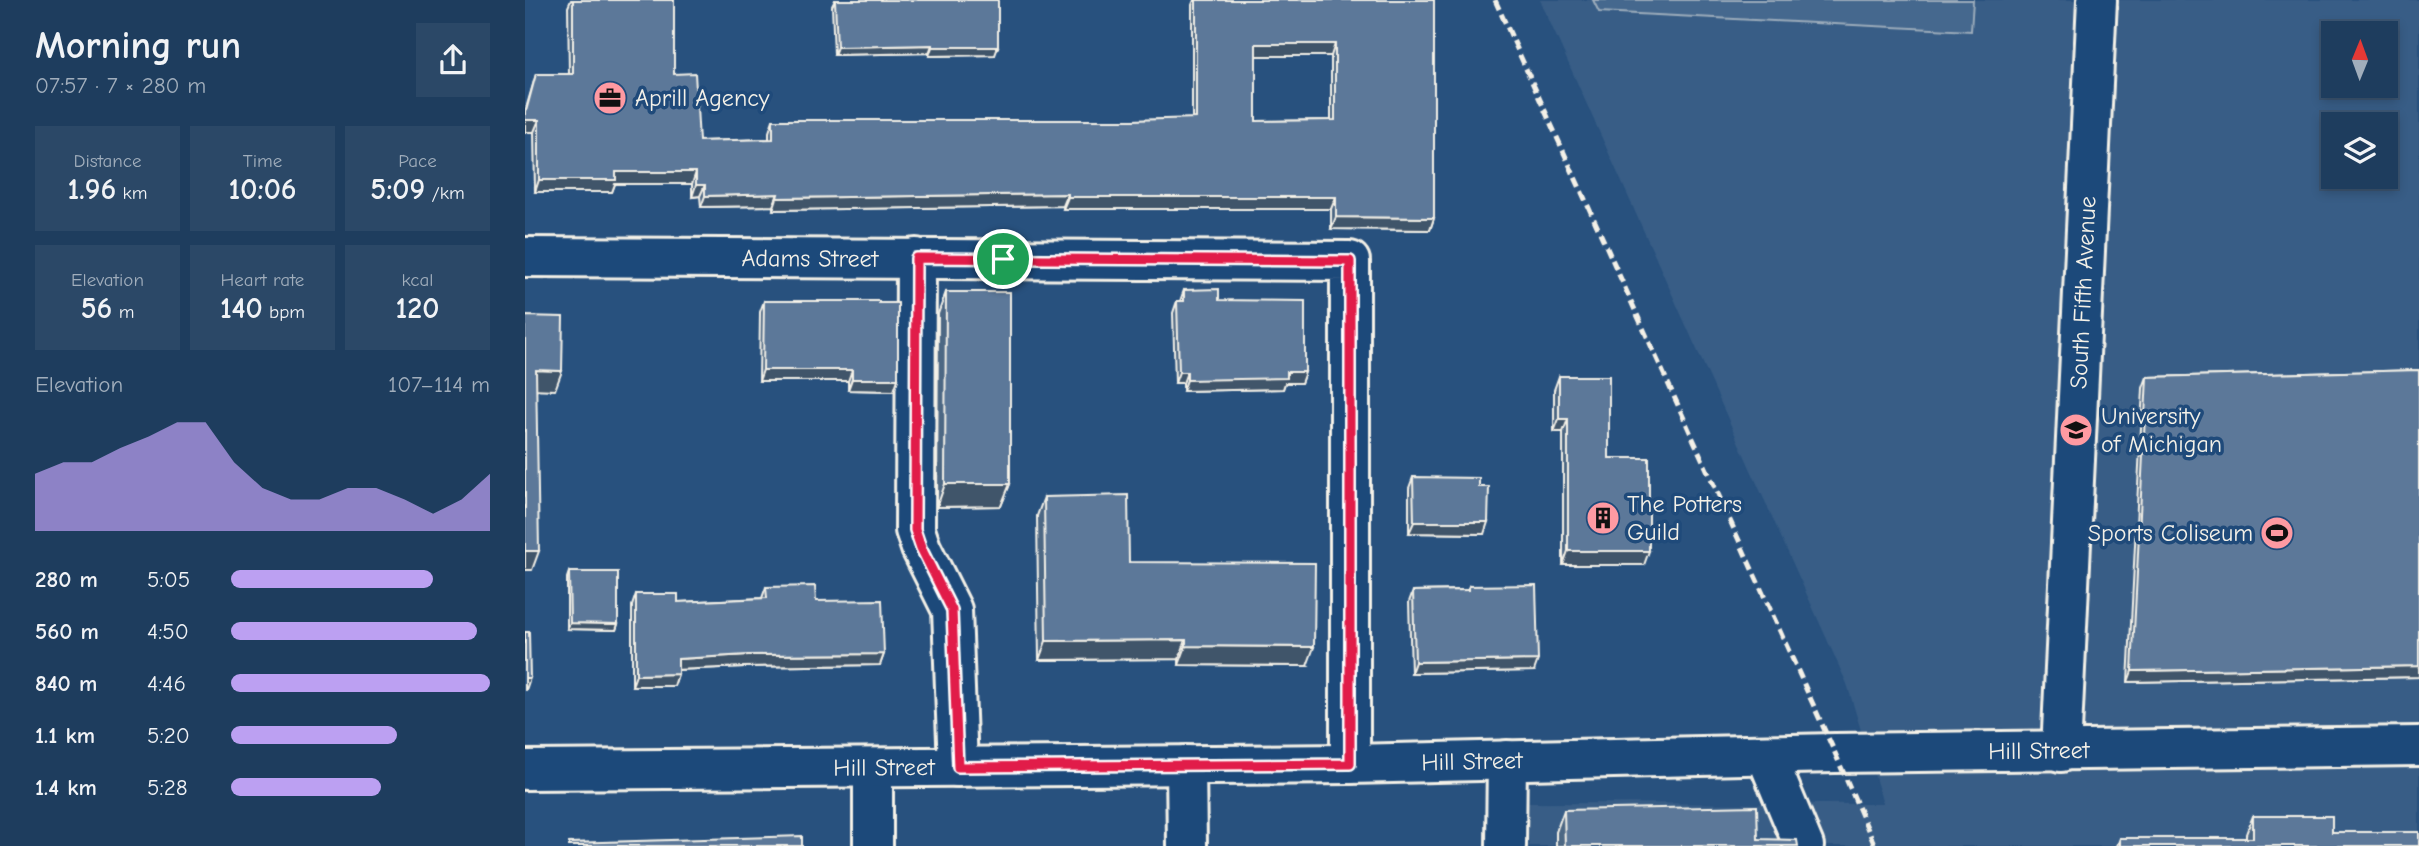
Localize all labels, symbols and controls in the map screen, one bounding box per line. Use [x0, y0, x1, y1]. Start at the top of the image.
north arrow [2321, 21, 2397, 98]
map controls [2321, 21, 2398, 189]
button: share [416, 23, 490, 97]
text: Morning run [35, 24, 241, 68]
text: 07:57 · 7 × 280 m [35, 72, 206, 99]
office icon: Aprill Agency [591, 79, 629, 117]
place label: Aprill Agency [635, 84, 770, 112]
button: layers [2321, 112, 2398, 189]
text: Distance [73, 150, 142, 172]
text: Time [243, 150, 282, 172]
text: Pace [398, 150, 437, 172]
text: 1.96 [68, 172, 116, 207]
text: 10:06 [228, 172, 297, 207]
text: 5:09 [370, 172, 425, 207]
text: km [116, 182, 147, 204]
text: /km [425, 182, 465, 204]
street label: South Fifth Avenue [2064, 196, 2102, 390]
pin [973, 229, 1033, 289]
icon: arrive [984, 240, 1022, 278]
street label: Adams Street [741, 244, 880, 273]
text: Elevation [71, 269, 144, 291]
text: Heart rate [221, 269, 304, 291]
text: kcal [402, 269, 433, 291]
text: 56 [81, 291, 112, 326]
text: 140 [220, 291, 263, 326]
text: 120 [396, 291, 439, 326]
text: m [112, 301, 134, 323]
text: bpm [263, 301, 305, 323]
text: Elevation [35, 371, 123, 398]
text: 107–114 m [388, 371, 490, 398]
place label: University of Michigan [2101, 402, 2222, 458]
school or university icon: University of Michigan [2057, 411, 2095, 449]
place label: The Potters Guild [1627, 490, 1742, 546]
building icon: The Potters Guild [1584, 499, 1622, 537]
sports icon: Sports Coliseum [2258, 514, 2296, 552]
place label: Sports Coliseum [2088, 519, 2253, 547]
text: 280 m [35, 566, 98, 593]
text: 5:05 [147, 566, 190, 593]
text: 560 m [35, 618, 99, 645]
text: 4:50 [147, 618, 189, 645]
text: 840 m [35, 670, 97, 697]
text: 4:46 [147, 670, 186, 697]
text: 1.1 km [35, 722, 95, 749]
text: 5:20 [147, 722, 190, 749]
street label: Hill Street [1988, 736, 2091, 765]
street label: Hill Street [1421, 746, 1524, 776]
street label: Hill Street [833, 753, 936, 782]
text: 1.4 km [35, 774, 97, 801]
text: 5:28 [147, 774, 188, 801]

